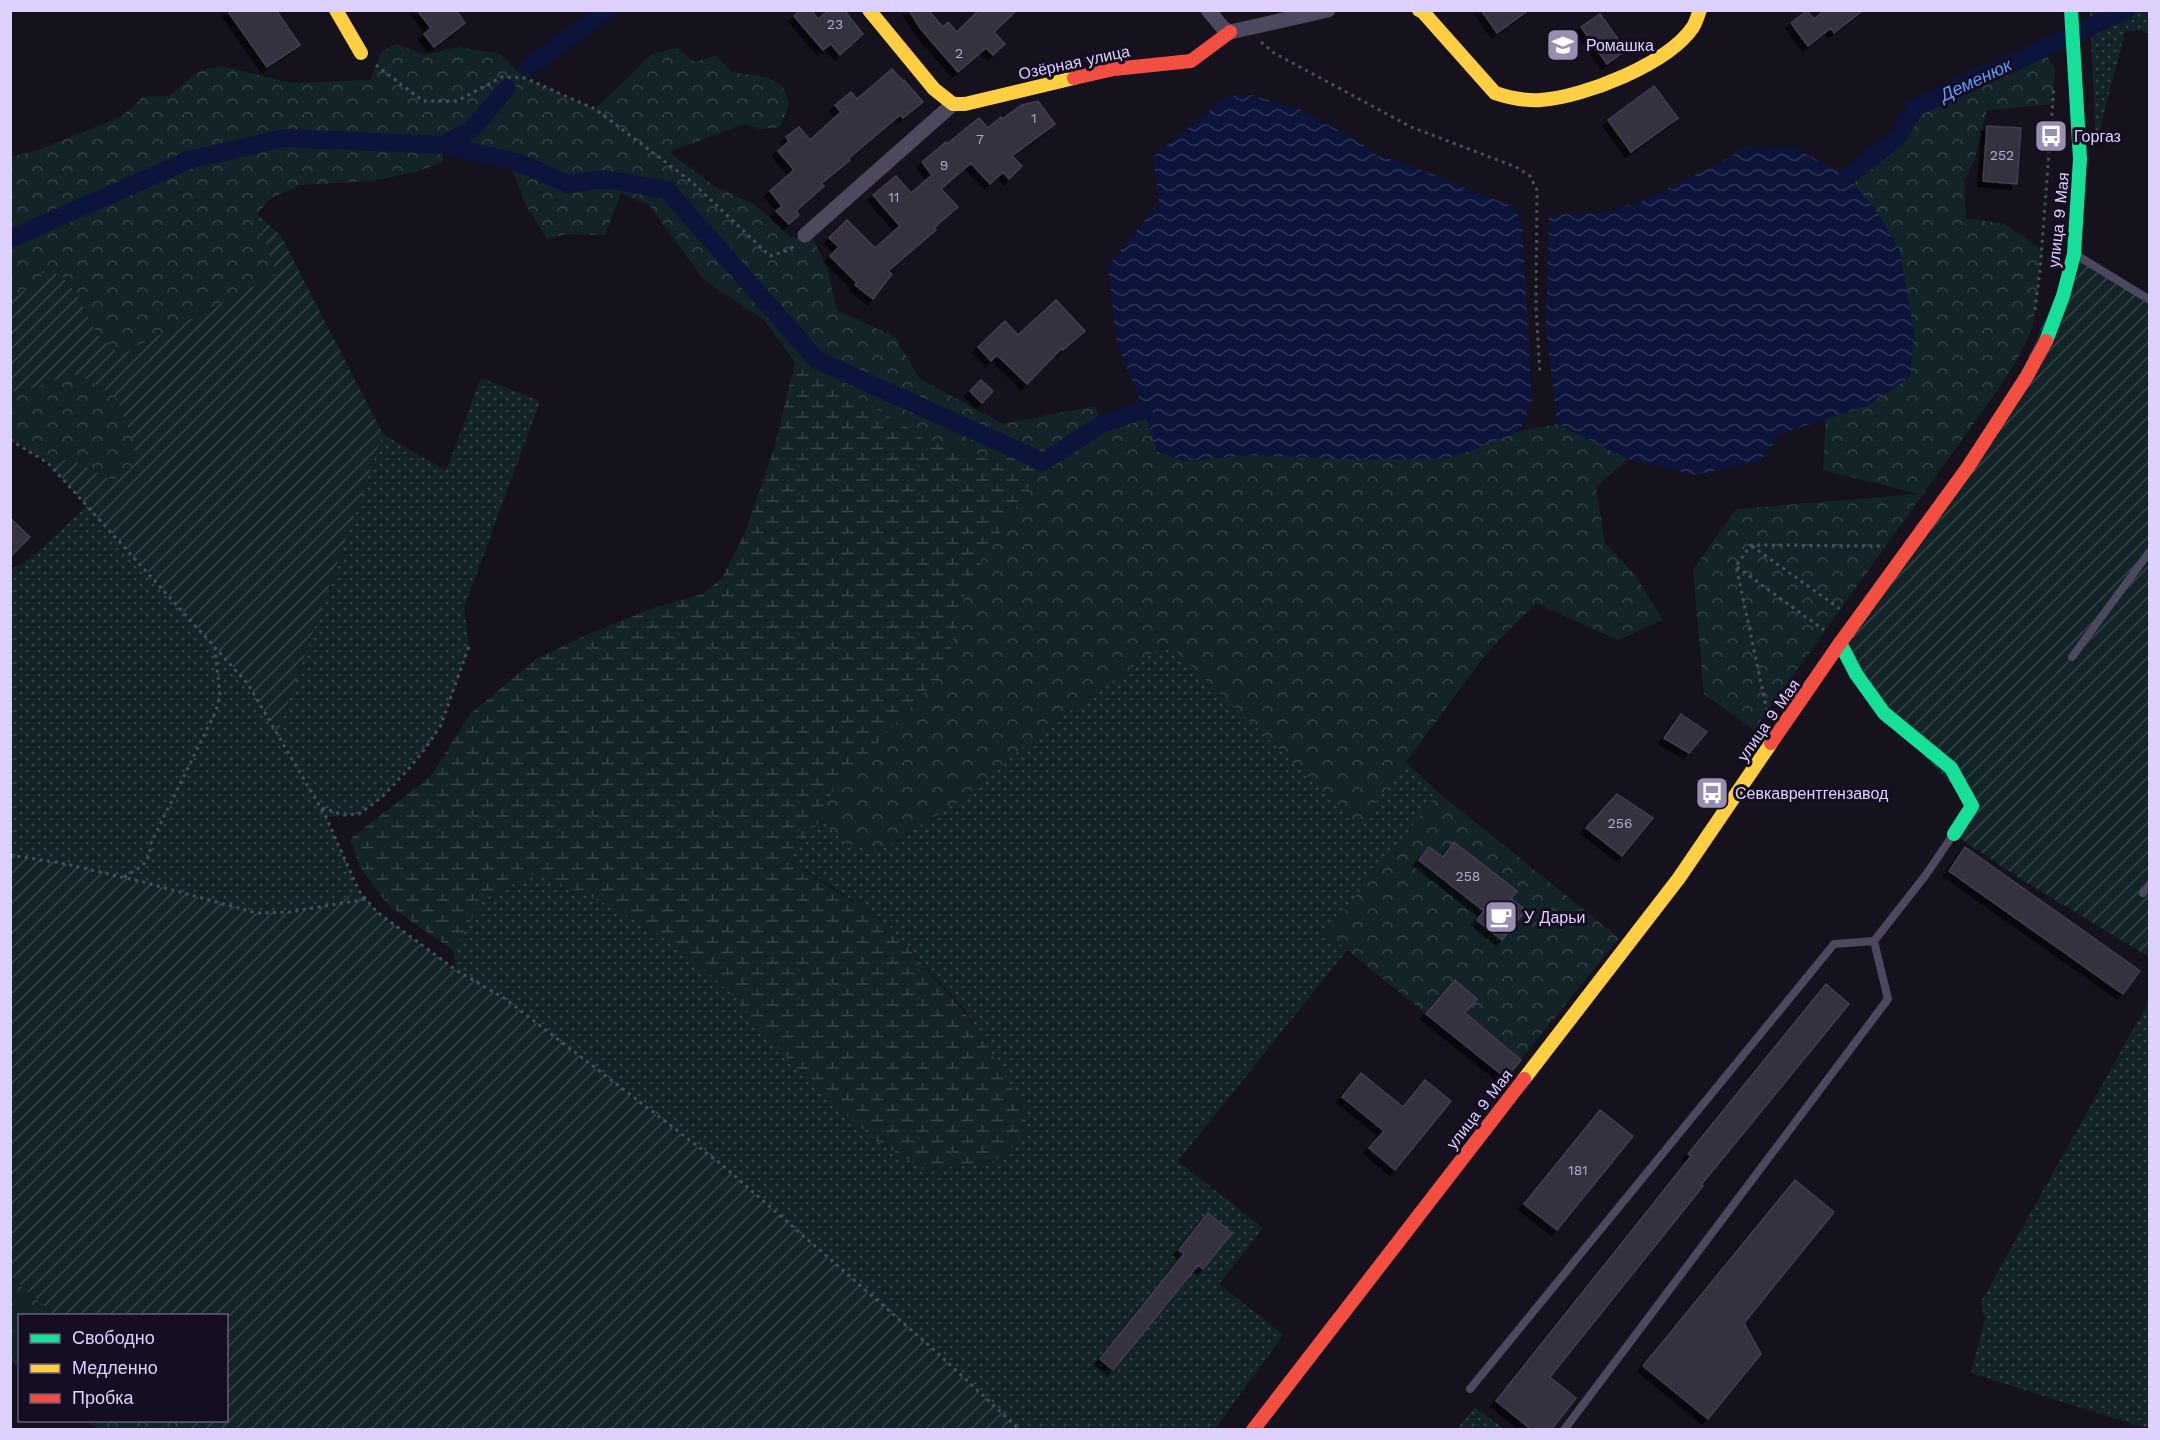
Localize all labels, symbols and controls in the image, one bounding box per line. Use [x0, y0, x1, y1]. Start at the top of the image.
house number: 23 [827, 16, 843, 32]
school or university icon: Ромашка [1545, 27, 1581, 63]
place label: Ромашка [1586, 36, 1654, 55]
street label: Озёрная улица [1017, 41, 1132, 84]
house number: 2 [955, 45, 963, 61]
water label: Деменюк [1935, 53, 2016, 106]
house number: 1 [1031, 110, 1037, 126]
bus stop icon: Горгаз [2033, 118, 2069, 154]
place label: Горгаз [2074, 127, 2121, 146]
house number: 7 [976, 131, 984, 147]
house number: 252 [1990, 147, 2014, 163]
house number: 9 [940, 157, 948, 173]
street label: улица 9 Мая [2044, 171, 2073, 269]
house number: 11 [889, 189, 899, 205]
street label: улица 9 Мая [1733, 676, 1804, 765]
bus stop icon: Севкаврентгензавод [1694, 775, 1730, 811]
place label: Севкаврентгензавод [1735, 784, 1889, 803]
house number: 256 [1608, 815, 1632, 831]
house number: 258 [1456, 868, 1480, 884]
cafe icon: У Дарьи [1483, 899, 1519, 935]
place label: У Дарьи [1524, 908, 1586, 927]
street label: улица 9 Мая [1442, 1066, 1516, 1153]
house number: 181 [1568, 1162, 1588, 1178]
legend [18, 1314, 228, 1422]
text: Свободно [72, 1327, 155, 1348]
text: Медленно [72, 1357, 158, 1378]
text: Пробка [72, 1387, 135, 1408]

